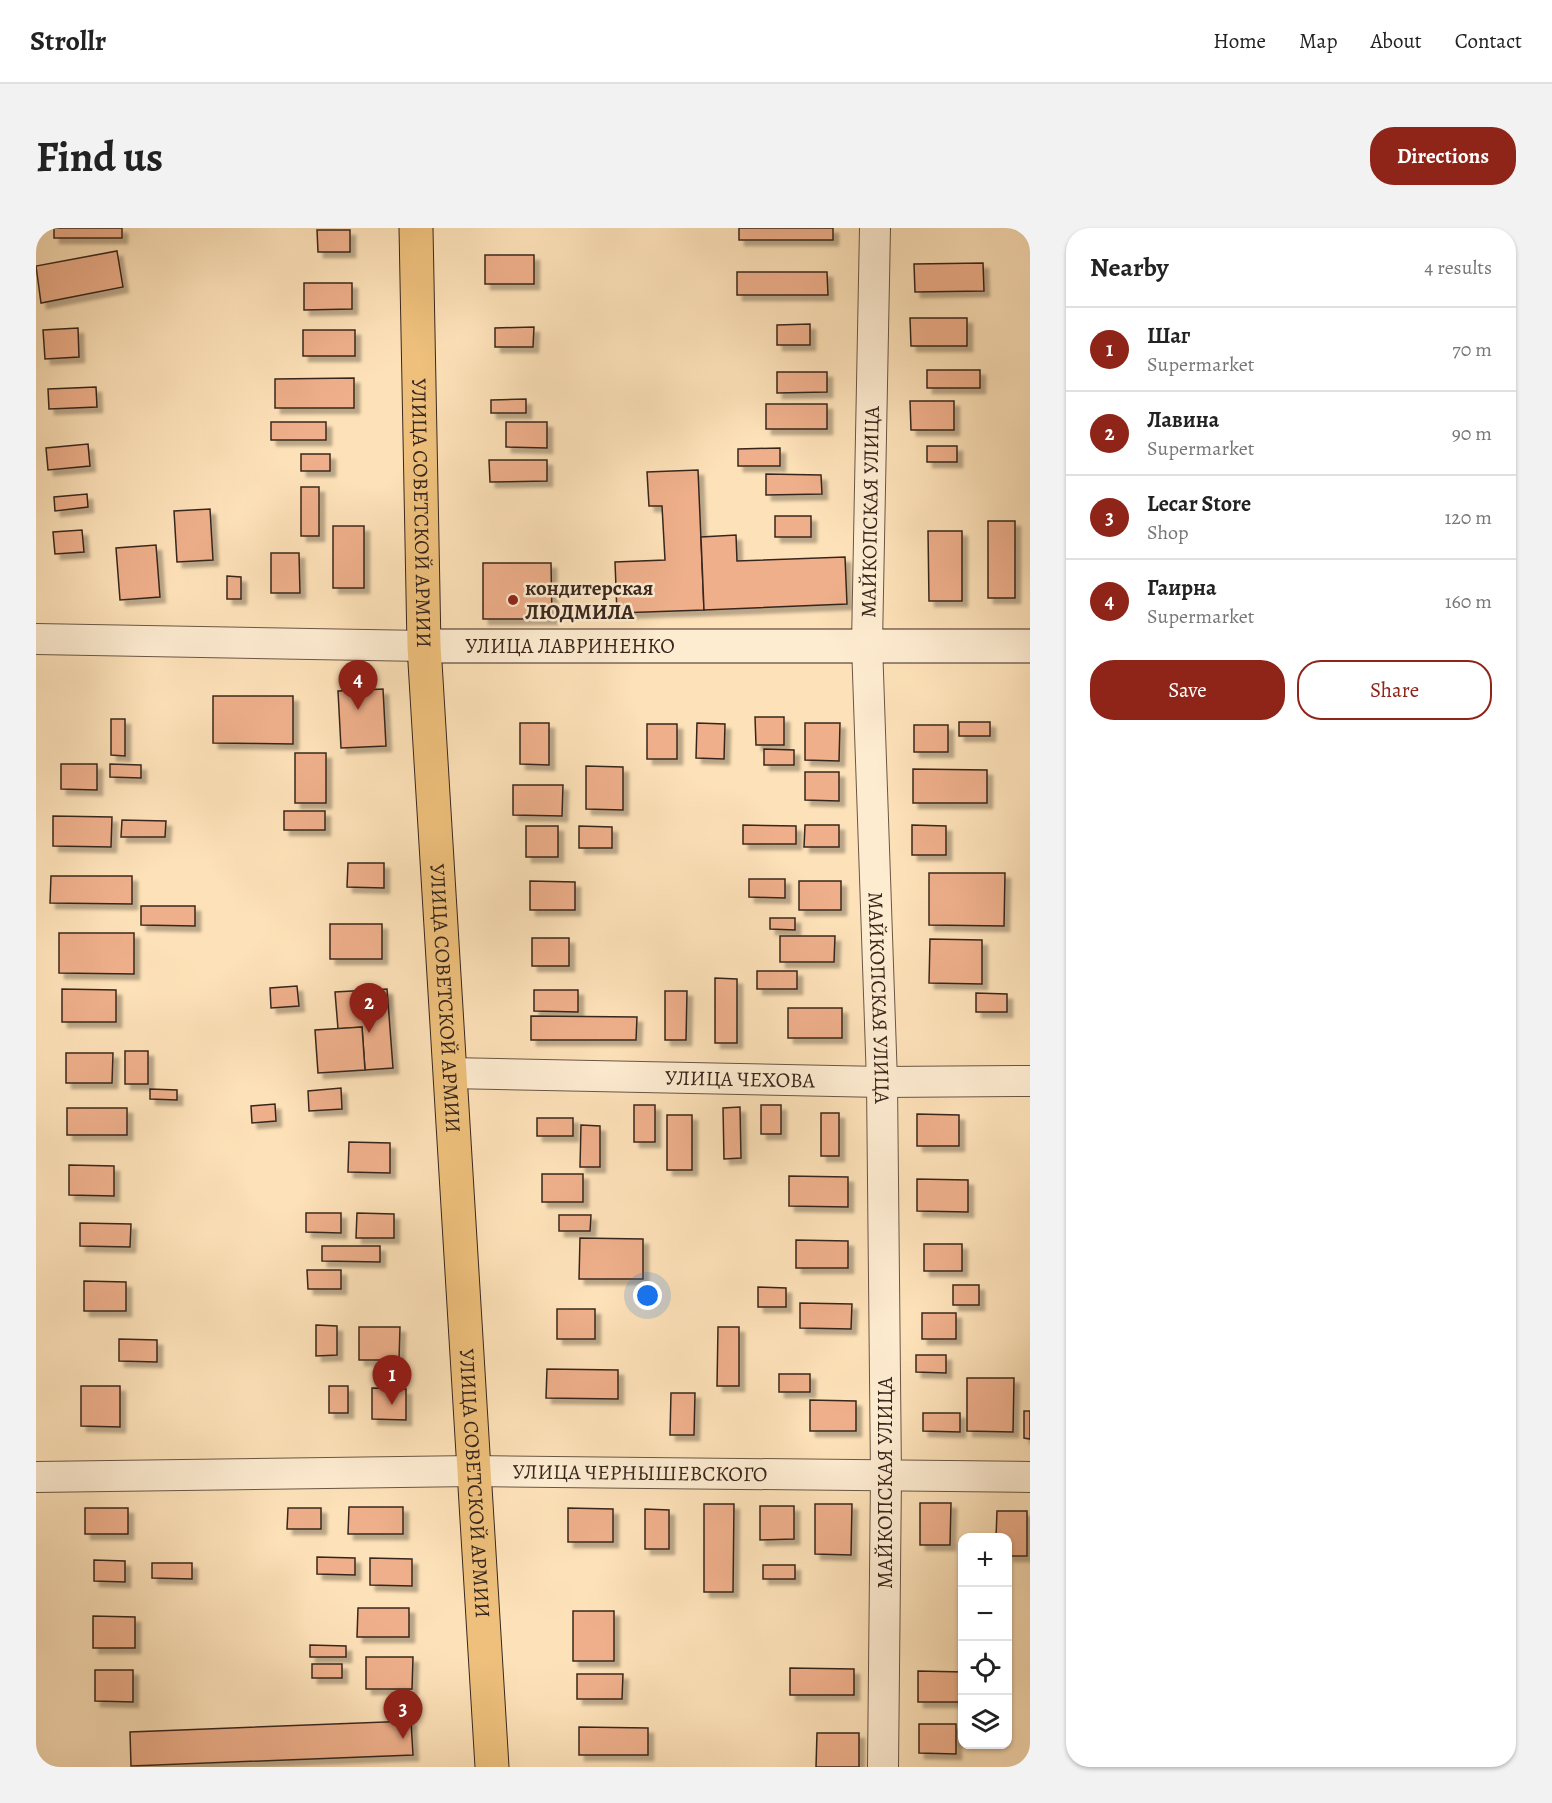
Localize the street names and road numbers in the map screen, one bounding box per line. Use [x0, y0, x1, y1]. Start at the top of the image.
street label: УЛИЦА СОВЕТСКОЙ АРМИИ [405, 378, 438, 648]
street label: МАЙКОПСКАЯ УЛИЦА [854, 405, 886, 618]
street label: УЛИЦА ЛАВРИНЕНКО [465, 632, 675, 660]
street label: УЛИЦА СОВЕТСКОЙ АРМИИ [423, 863, 468, 1134]
street label: МАЙКОПСКАЯ УЛИЦА [861, 891, 896, 1105]
street label: УЛИЦА ЧЕХОВА [665, 1063, 816, 1095]
street label: УЛИЦА СОВЕТСКОЙ АРМИИ [453, 1348, 497, 1619]
street label: МАЙКОПСКАЯ УЛИЦА [871, 1376, 899, 1589]
street label: УЛИЦА ЧЕРНЫШЕВСКОГО [512, 1457, 767, 1488]

